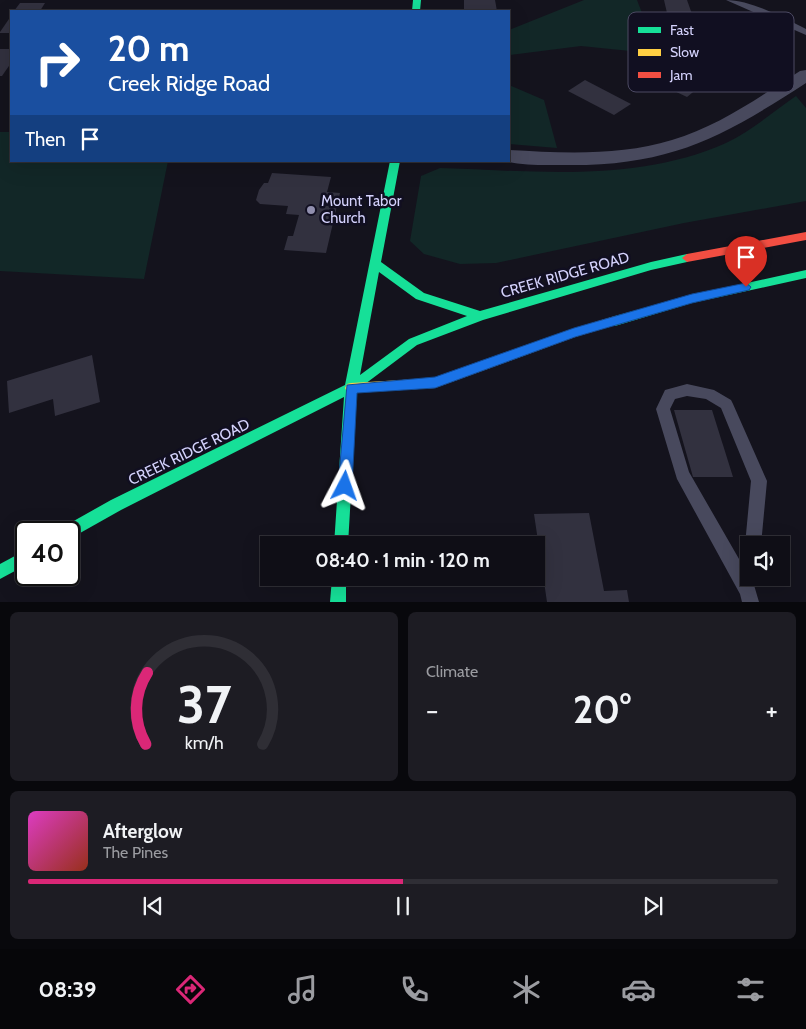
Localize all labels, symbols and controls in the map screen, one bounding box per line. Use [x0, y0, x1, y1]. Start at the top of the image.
legend [628, 12, 794, 92]
text: Fast [670, 21, 694, 39]
text: 20 m [108, 27, 190, 70]
icon: right [25, 30, 90, 95]
text: Slow [670, 43, 699, 61]
text: Jam [669, 66, 692, 84]
text: Creek Ridge Road [108, 70, 270, 97]
icon: arrive [76, 125, 104, 153]
text: Then [25, 128, 66, 151]
place label: Mount Tabor Church [321, 192, 402, 227]
marker: Mount Tabor Church [305, 204, 317, 216]
pin [725, 236, 767, 287]
icon: arrive [732, 243, 760, 271]
street label: CREEK RIDGE ROAD [499, 248, 631, 302]
street label: CREEK RIDGE ROAD [125, 415, 253, 489]
position arrow [318, 459, 370, 511]
speed limit sign: 40 [15, 521, 80, 586]
map controls [740, 536, 790, 586]
button: sound [740, 536, 790, 586]
text: 08:40 · 1 min · 120 m [315, 549, 490, 572]
text: Climate [426, 662, 478, 681]
text: 37 [177, 673, 232, 736]
text: 20° [573, 686, 631, 733]
text: − [426, 693, 438, 727]
text: + [766, 693, 778, 727]
text: km/h [184, 732, 224, 753]
text: Afterglow [103, 820, 183, 843]
text: The Pines [103, 843, 168, 862]
icon: previous [139, 892, 167, 920]
icon: pause [389, 892, 417, 920]
icon: next [639, 892, 667, 920]
icon: directions [173, 972, 208, 1007]
icon: music [285, 972, 320, 1007]
icon: phone [397, 972, 432, 1007]
icon: climate [509, 972, 544, 1007]
icon: car [621, 972, 656, 1007]
icon: filters [733, 972, 768, 1007]
text: 08:39 [38, 976, 96, 1003]

